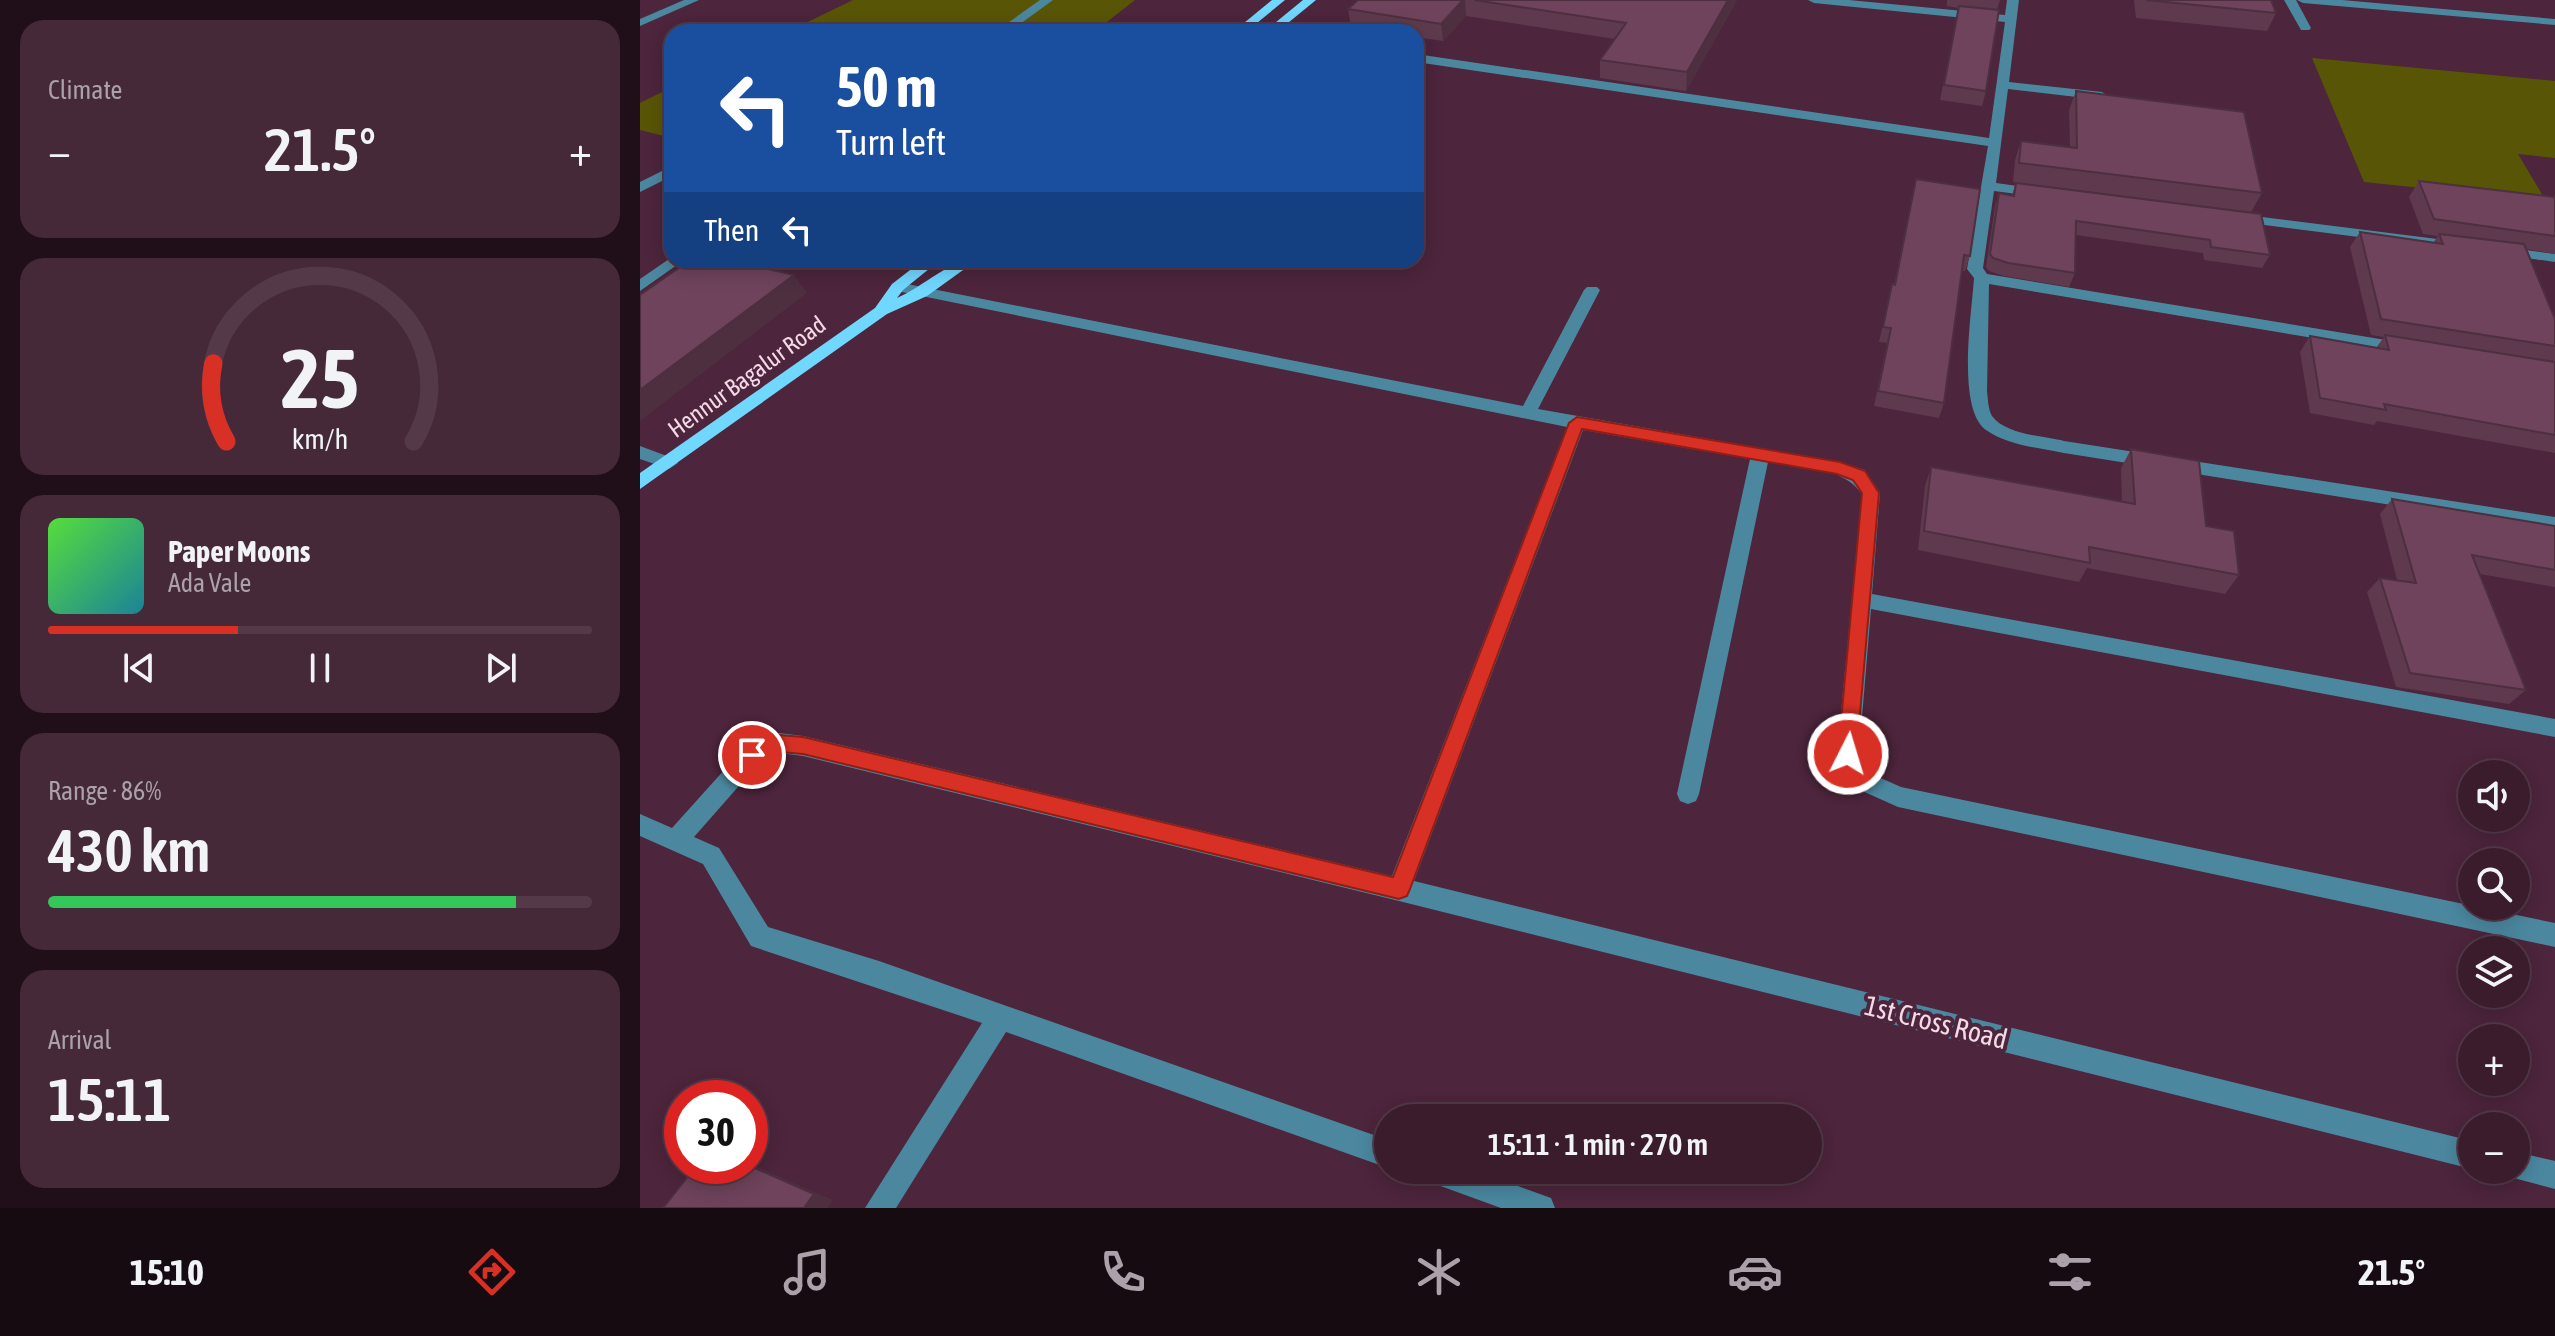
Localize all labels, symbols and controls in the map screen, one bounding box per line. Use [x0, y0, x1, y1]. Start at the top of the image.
text: 50 m [836, 55, 937, 119]
icon: left [704, 56, 808, 160]
text: Climate [48, 75, 122, 105]
text: 21.5° [264, 115, 376, 184]
text: Turn left [836, 121, 946, 163]
text: − [48, 125, 71, 175]
text: + [569, 125, 592, 175]
icon: left [775, 208, 819, 252]
text: Then [704, 213, 759, 247]
street label: Hennur Bagalur Road [663, 310, 831, 443]
text: 25 [281, 330, 359, 426]
text: km/h [292, 423, 348, 456]
text: Paper Moons [168, 534, 310, 568]
text: Ada Vale [168, 568, 251, 598]
icon: previous [117, 646, 161, 690]
icon: pause [298, 646, 342, 690]
icon: next [479, 646, 523, 690]
position arrow [1806, 712, 1890, 796]
pin [718, 721, 786, 789]
icon: arrive [730, 733, 774, 777]
map controls [2458, 760, 2530, 1184]
button: sound [2458, 760, 2530, 832]
text: Range · 86% [48, 776, 161, 806]
text: 430 km [48, 816, 210, 885]
button: search [2458, 848, 2530, 920]
button: layers [2458, 936, 2530, 1008]
street label: 1st Cross Road [1861, 989, 2011, 1055]
button: + [2458, 1024, 2530, 1096]
text: Arrival [48, 1025, 112, 1055]
text: 15:11 [48, 1065, 171, 1134]
speed limit sign: 30 [664, 1080, 768, 1184]
button: − [2458, 1112, 2530, 1184]
text: 15:11 · 1 min · 270 m [1488, 1127, 1708, 1161]
icon: directions [464, 1244, 520, 1300]
icon: music [779, 1244, 835, 1300]
icon: phone [1095, 1244, 1151, 1300]
icon: climate [1411, 1244, 1467, 1300]
icon: car [1727, 1244, 1783, 1300]
icon: filters [2042, 1244, 2098, 1300]
text: 15:10 [130, 1251, 204, 1293]
text: 21.5° [2358, 1251, 2425, 1293]

